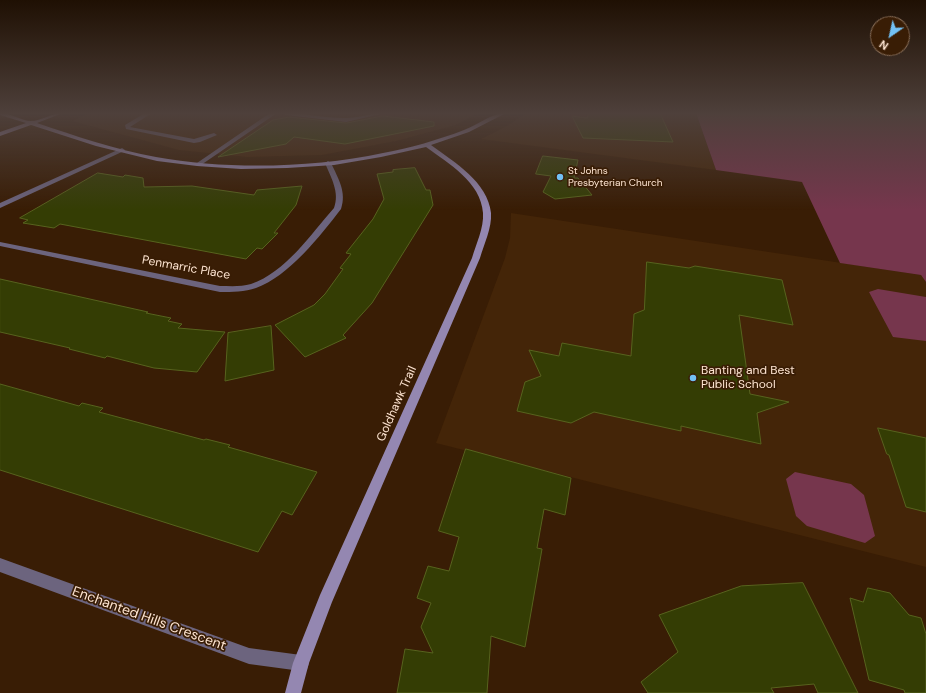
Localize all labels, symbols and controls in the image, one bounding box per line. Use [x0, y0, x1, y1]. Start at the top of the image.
north arrow [870, 16, 910, 56]
text: N [877, 37, 891, 53]
place label: St Johns Presbyterian Church [568, 165, 662, 188]
marker: St Johns Presbyterian Church [555, 172, 565, 182]
street label: Penmarric Place [141, 253, 231, 283]
street label: Goldhawk Trail [374, 364, 420, 444]
place label: Banting and Best Public School [701, 364, 795, 392]
marker: Banting and Best Public School [688, 373, 698, 383]
street label: Enchanted Hills Crescent [70, 583, 228, 655]

